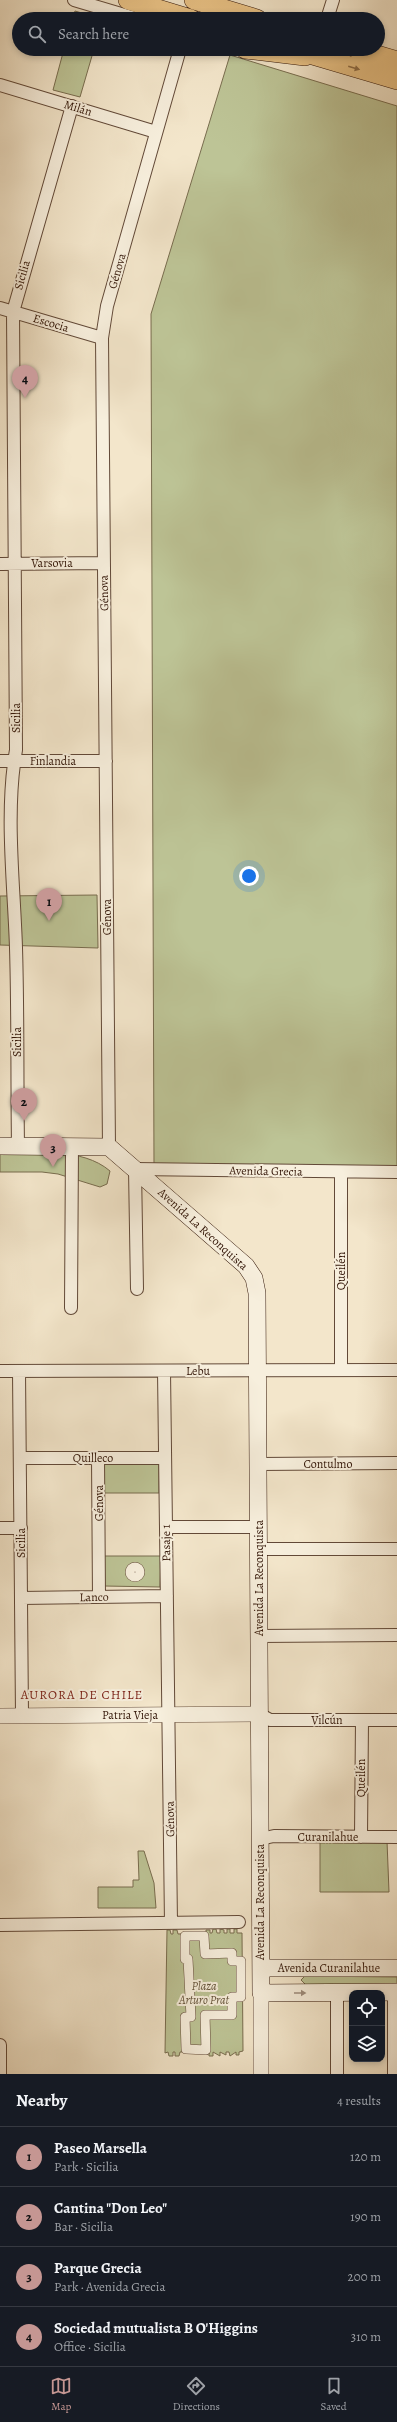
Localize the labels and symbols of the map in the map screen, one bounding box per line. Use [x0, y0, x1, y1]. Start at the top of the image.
one-way arrow [349, 65, 361, 71]
street label: Milán [62, 96, 94, 120]
street label: Génova [104, 251, 130, 291]
street label: Sicilia [10, 258, 34, 292]
street label: Escocia [31, 310, 71, 336]
pin: 4 [12, 365, 38, 398]
street label: Varsovia [30, 555, 73, 571]
street label: Génova [96, 574, 112, 611]
street label: Sicilia [8, 703, 24, 733]
street label: Finlandia [30, 753, 77, 769]
your location [239, 866, 259, 886]
pin: 1 [36, 888, 62, 921]
street label: Génova [99, 898, 115, 935]
street label: Sicilia [9, 1027, 25, 1057]
pin: 2 [11, 1088, 37, 1121]
pin: 3 [40, 1134, 66, 1167]
street label: Avenida Grecia [228, 1162, 303, 1180]
street label: Avenida La Reconquista [154, 1184, 252, 1274]
street label: Queilén [333, 1251, 349, 1290]
street label: Lebu [186, 1363, 211, 1379]
street label: Quilleco [73, 1450, 113, 1466]
street label: Contulmo [303, 1456, 353, 1472]
street label: Génova [91, 1484, 107, 1521]
street label: Avenida La Reconquista [251, 1520, 267, 1637]
street label: Pasaje 1 [158, 1524, 174, 1562]
street label: Sicilia [13, 1528, 29, 1558]
street label: Lanco [79, 1589, 109, 1605]
district label: AURORA DE CHILE [20, 1686, 143, 1703]
street label: Patria Vieja [102, 1707, 158, 1723]
street label: Vilcún [310, 1712, 343, 1728]
street label: Queilén [353, 1758, 369, 1797]
street label: Génova [162, 1800, 178, 1837]
street label: Curanilahue [298, 1829, 358, 1845]
street label: Avenida La Reconquista [252, 1844, 268, 1961]
street label: Avenida Curanilahue [277, 1960, 380, 1976]
park label: Plaza Arturo Prat [178, 1978, 230, 2008]
one-way arrow [294, 1990, 307, 1996]

